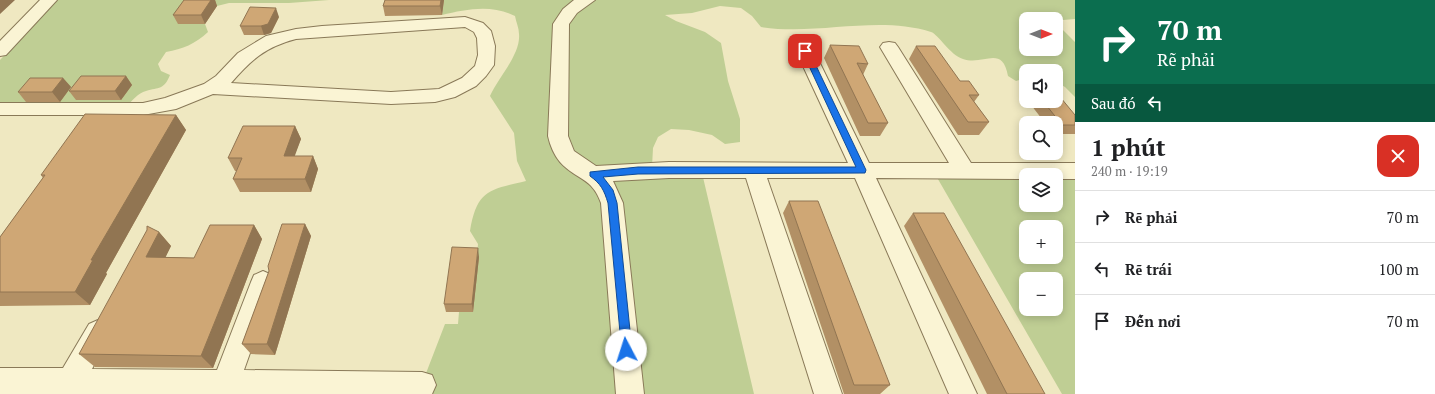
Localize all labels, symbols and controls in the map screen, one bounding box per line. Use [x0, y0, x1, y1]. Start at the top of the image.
text: 70 m [1157, 11, 1222, 48]
north arrow [1019, 12, 1063, 56]
map controls [1019, 12, 1063, 316]
icon: right [1091, 16, 1143, 68]
pin [788, 34, 822, 68]
icon: arrive [794, 40, 816, 62]
text: Rẽ phải [1157, 47, 1215, 71]
button: sound [1019, 64, 1063, 108]
icon: left [1144, 92, 1166, 114]
text: Sau đó [1091, 93, 1136, 113]
button: search [1019, 116, 1063, 160]
text: 1 phút [1091, 131, 1166, 163]
button: close [1377, 135, 1419, 177]
text: 240 m · 19:19 [1091, 162, 1168, 180]
button: layers [1019, 168, 1063, 212]
icon: right [1091, 206, 1113, 228]
text: Rẽ phải [1125, 207, 1177, 227]
text: 70 m [1386, 207, 1419, 227]
button: + [1019, 220, 1063, 264]
icon: left [1091, 258, 1113, 280]
text: Rẽ trái [1125, 259, 1172, 279]
text: 100 m [1378, 259, 1419, 279]
button: − [1019, 272, 1063, 316]
icon: arrive [1091, 310, 1113, 332]
text: Đến nơi [1125, 311, 1181, 331]
text: 70 m [1386, 311, 1419, 331]
position arrow [605, 329, 647, 371]

